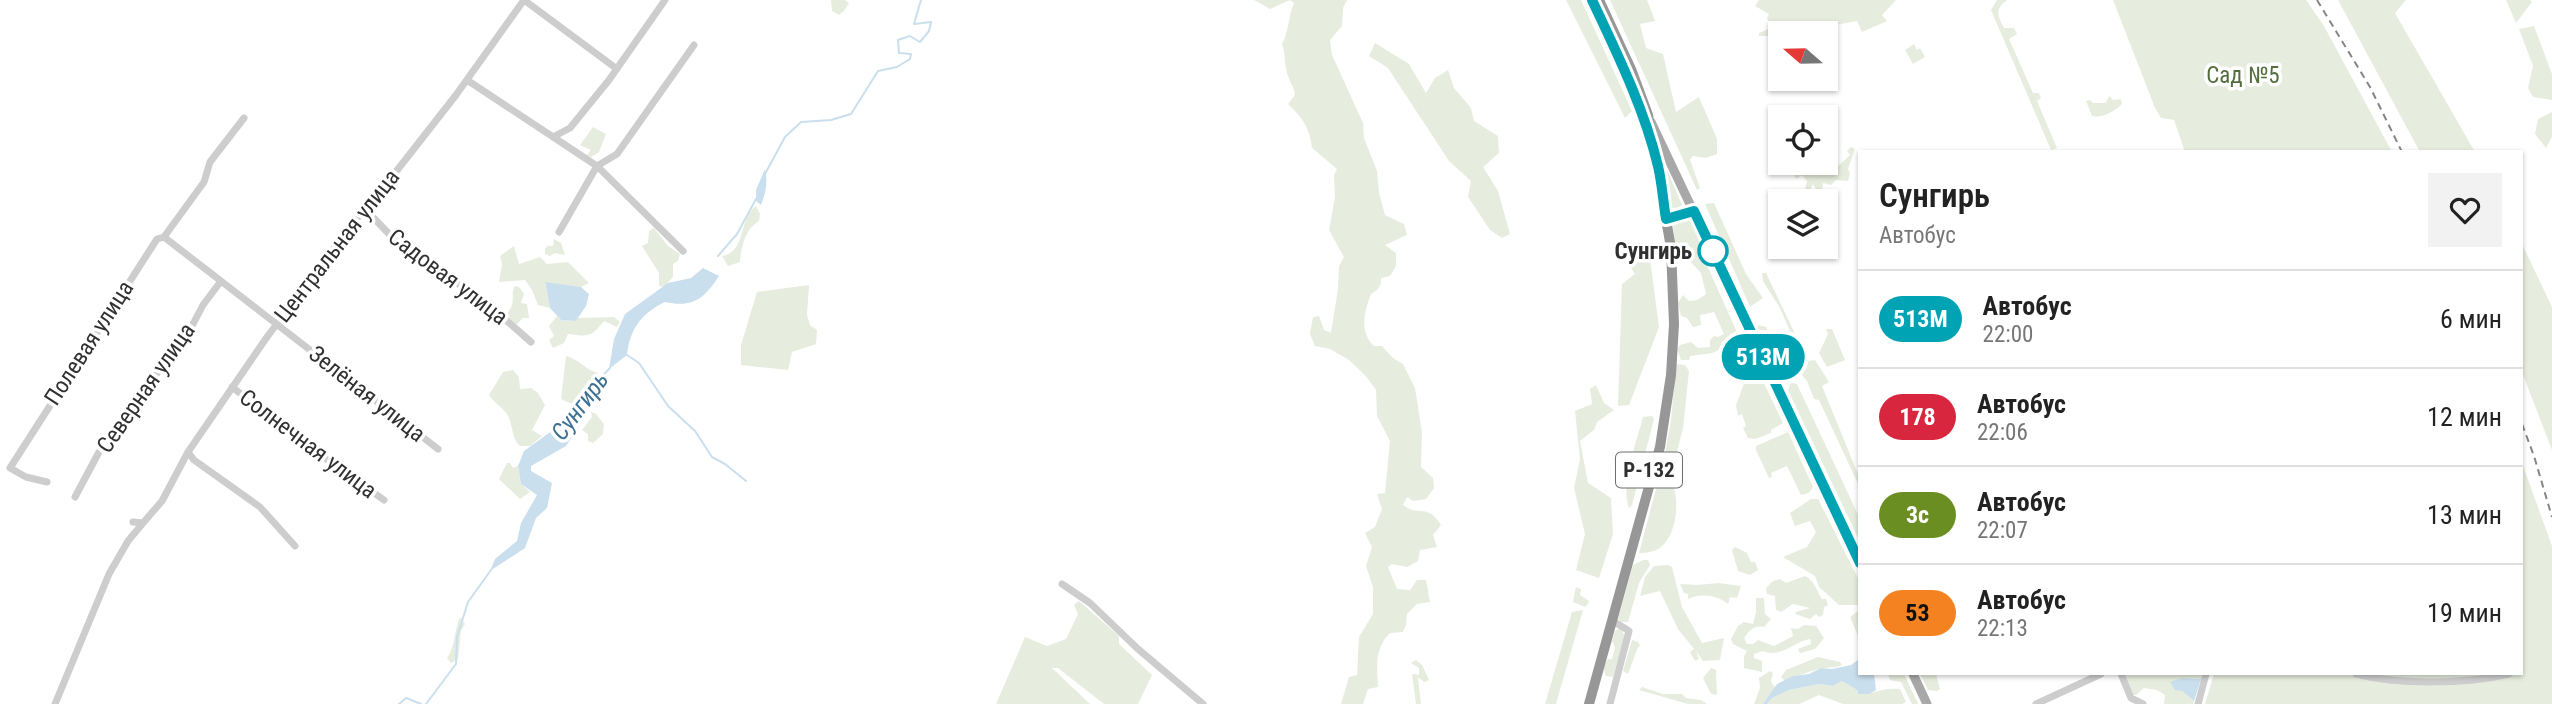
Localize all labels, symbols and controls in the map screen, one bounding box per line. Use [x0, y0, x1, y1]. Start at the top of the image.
north arrow [1768, 21, 1838, 91]
map controls [1768, 21, 1838, 259]
park label: Сад №5 [2206, 62, 2280, 89]
button: locate [1768, 105, 1838, 175]
street label: Центральная улица [269, 164, 405, 328]
button: heart [2428, 173, 2502, 247]
text: Сунгирь [1879, 176, 1990, 215]
button: layers [1768, 189, 1838, 259]
text: Автобус [1879, 222, 1956, 249]
street label: Садовая улица [383, 223, 513, 331]
marker: Сунгирь [1698, 236, 1728, 266]
place label: Сунгирь [1615, 238, 1692, 265]
street label: Полевая улица [39, 276, 139, 410]
text: Автобус [1983, 291, 2072, 321]
text: 6 мин [2440, 304, 2502, 334]
text: 513М [1893, 305, 1948, 333]
street label: Северная улица [91, 318, 201, 458]
text: 22:00 [1983, 321, 2033, 348]
line badge: 513М [1714, 334, 1812, 380]
street label: Зелёная улица [304, 340, 430, 448]
text: 513М [1736, 343, 1790, 371]
water label: Сунгирь [545, 366, 615, 446]
street label: Солнечная улица [234, 384, 382, 504]
text: Автобус [1977, 389, 2066, 419]
text: 12 мин [2427, 402, 2502, 432]
text: 178 [1899, 403, 1936, 431]
text: 22:06 [1977, 419, 2028, 446]
road number: Р-132 [1616, 452, 1682, 488]
text: Автобус [1977, 487, 2066, 517]
text: 13 мин [2427, 500, 2502, 530]
text: 3с [1906, 501, 1929, 529]
text: 22:07 [1977, 517, 2028, 544]
text: Автобус [1977, 585, 2066, 615]
text: 19 мин [2427, 598, 2502, 628]
text: 53 [1905, 599, 1930, 627]
text: 22:13 [1977, 615, 2028, 642]

